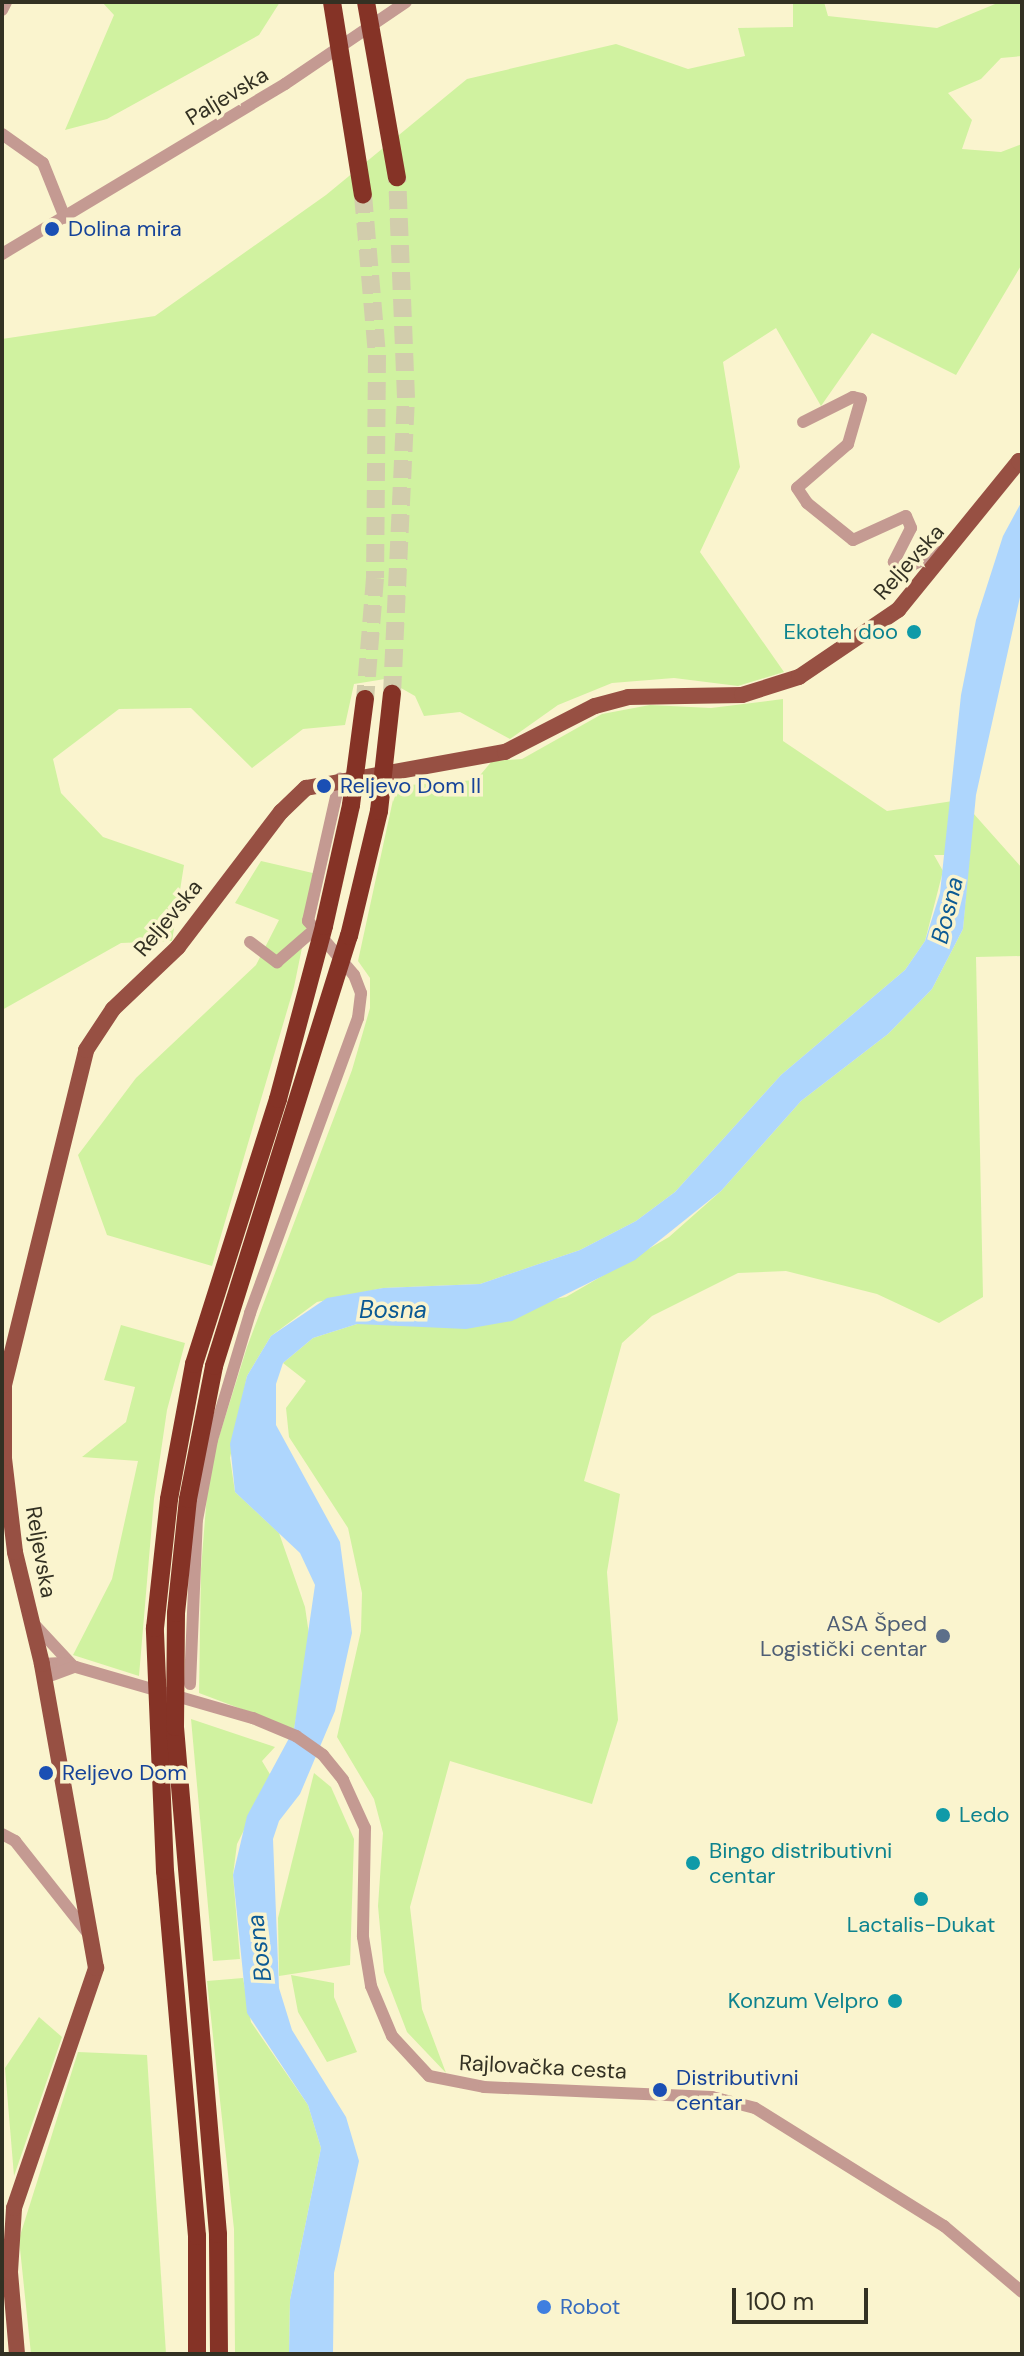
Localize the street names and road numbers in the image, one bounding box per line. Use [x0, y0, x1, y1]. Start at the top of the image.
street label: Paljevska [181, 61, 273, 131]
street label: Reljevska [868, 519, 950, 605]
street label: Reljevska [128, 874, 208, 962]
street label: Reljevska [20, 1504, 62, 1600]
street label: Rajlovačka cesta [458, 2049, 628, 2085]

